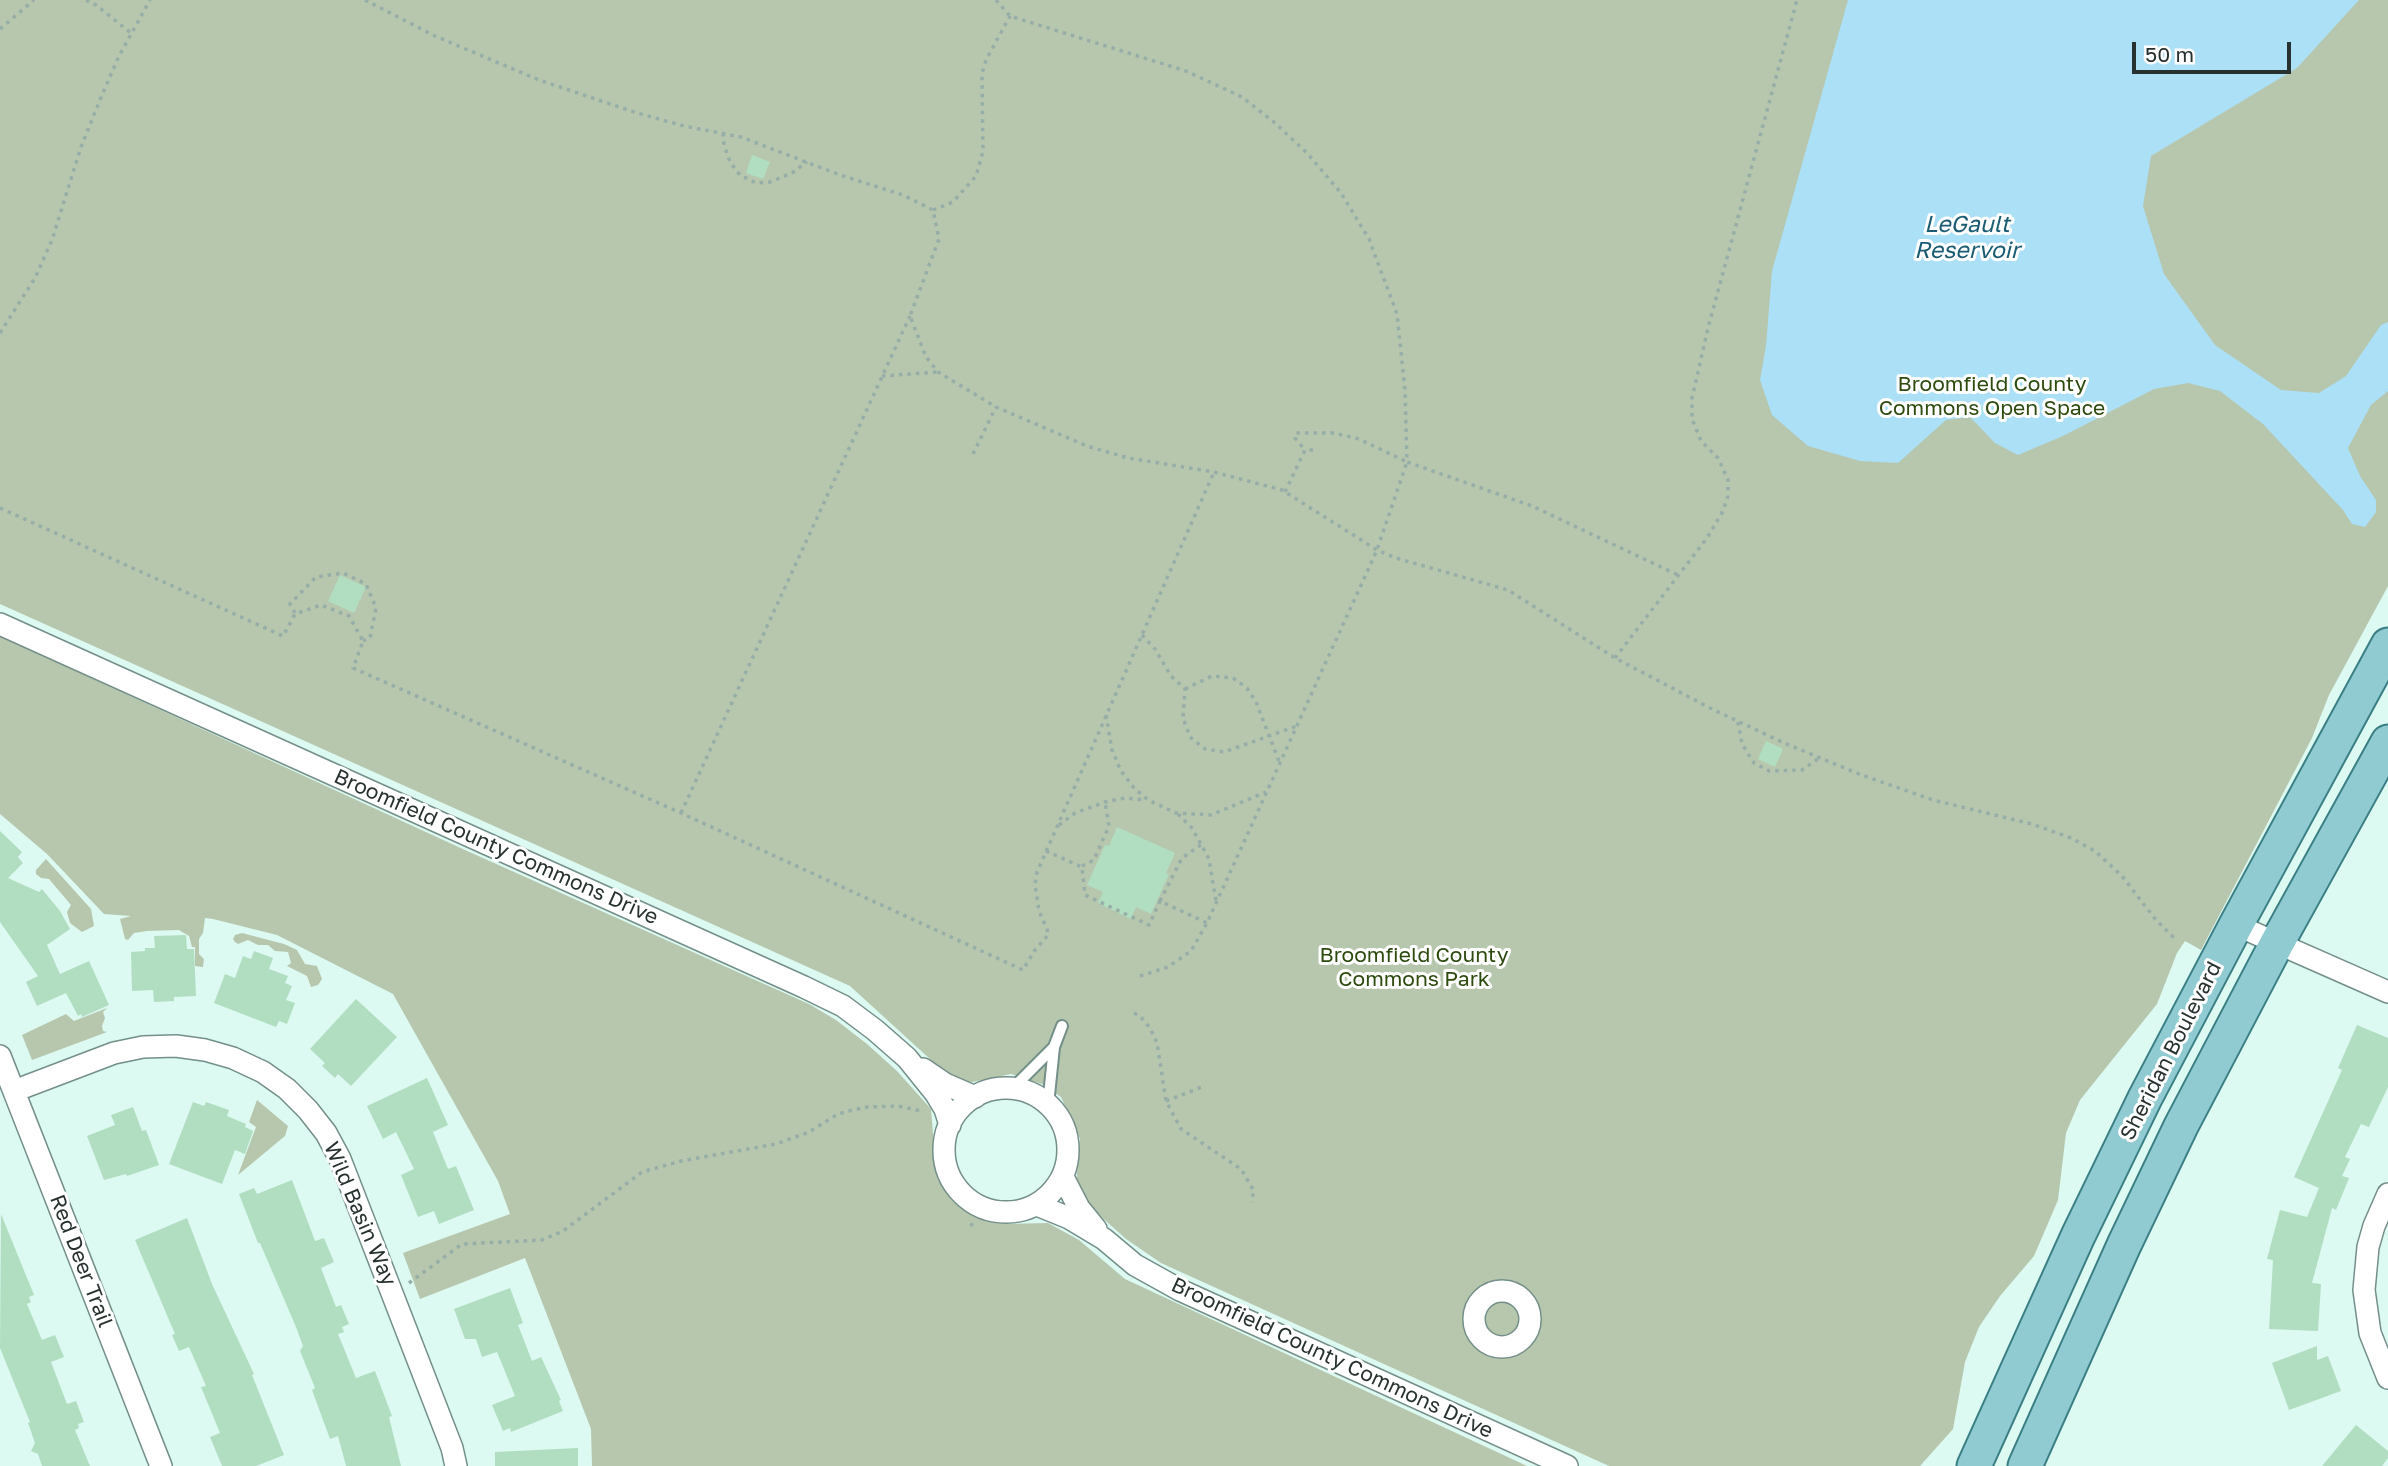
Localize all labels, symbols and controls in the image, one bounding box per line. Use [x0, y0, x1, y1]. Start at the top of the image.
scale bar [2136, 28, 2295, 72]
text: 50 m [2145, 41, 2194, 67]
water label: LeGault Reservoir [1914, 211, 2020, 265]
park label: Broomfield County Commons Open Space [1879, 371, 2105, 421]
street label: Broomfield County Commons Drive [330, 764, 662, 930]
park label: Broomfield County Commons Park [1320, 942, 1508, 992]
street label: Sheridan Boulevard [2115, 958, 2227, 1144]
street label: Wild Basin Way [318, 1138, 402, 1290]
street label: Red Deer Trail [44, 1191, 118, 1331]
street label: Broomfield County Commons Drive [1167, 1272, 1497, 1444]

